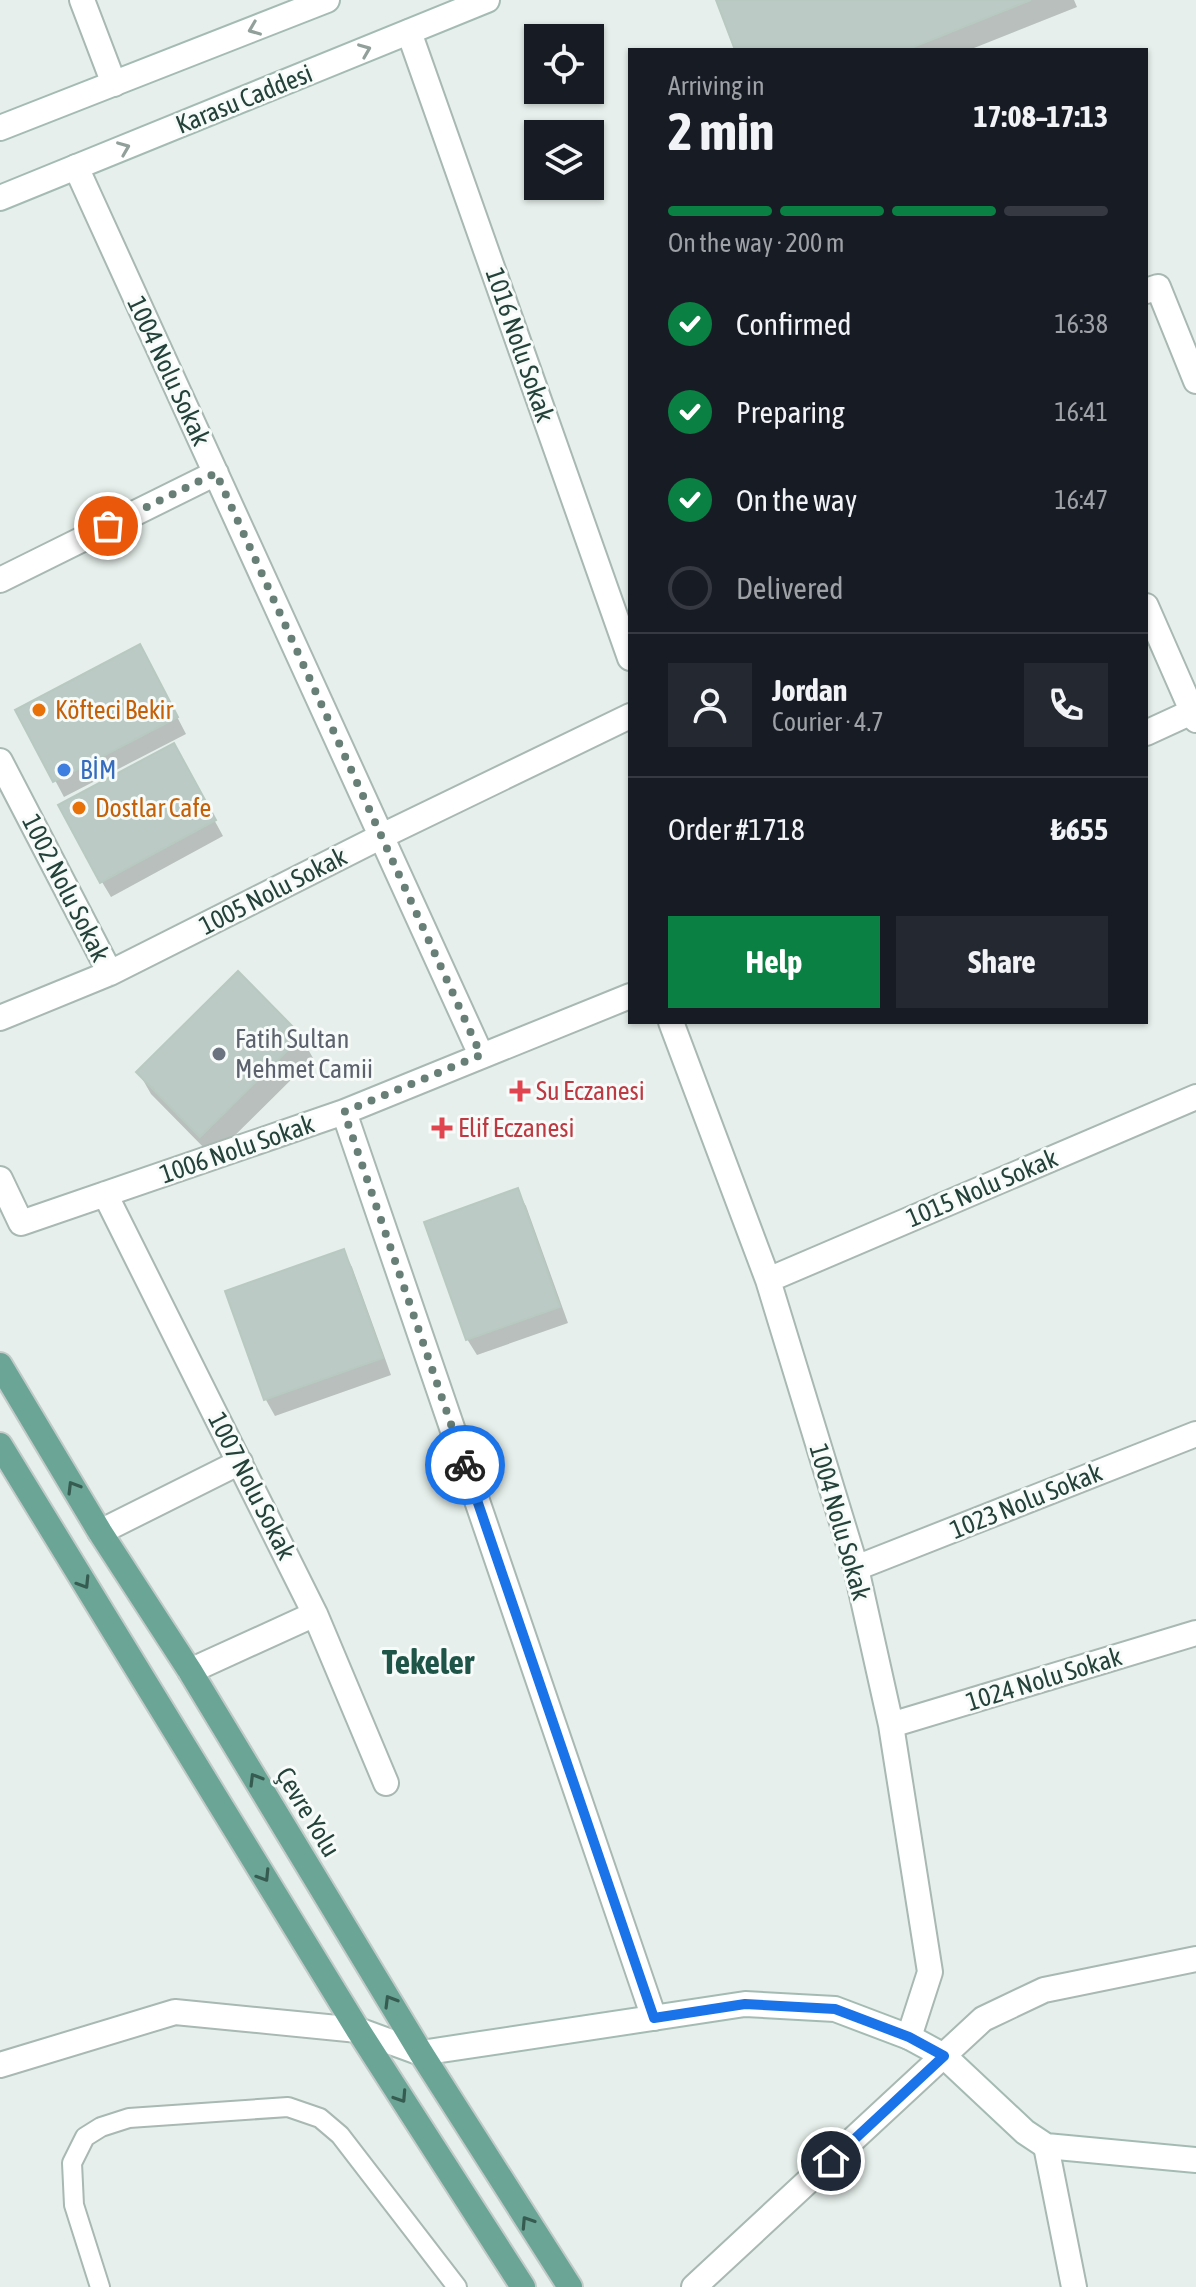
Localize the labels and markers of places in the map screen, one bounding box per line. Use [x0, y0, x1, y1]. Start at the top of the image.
pin [74, 492, 142, 560]
place label: Köfteci Bekir [55, 695, 173, 725]
marker: Köfteci Bekir [30, 701, 48, 719]
place label: BİM [80, 755, 116, 785]
marker: BİM [55, 761, 73, 779]
place label: Dostlar Cafe [95, 793, 211, 823]
marker: Dostlar Cafe [70, 799, 88, 817]
place label: Fatih Sultan Mehmet Camii [235, 1024, 373, 1084]
marker: Fatih Sultan Mehmet Camii [210, 1045, 228, 1063]
place label: Su Eczanesi [536, 1076, 645, 1106]
marker: Su Eczanesi [511, 1082, 529, 1100]
place label: Elif Eczanesi [458, 1113, 574, 1143]
marker: Elif Eczanesi [433, 1119, 451, 1137]
pin [797, 2127, 865, 2195]

